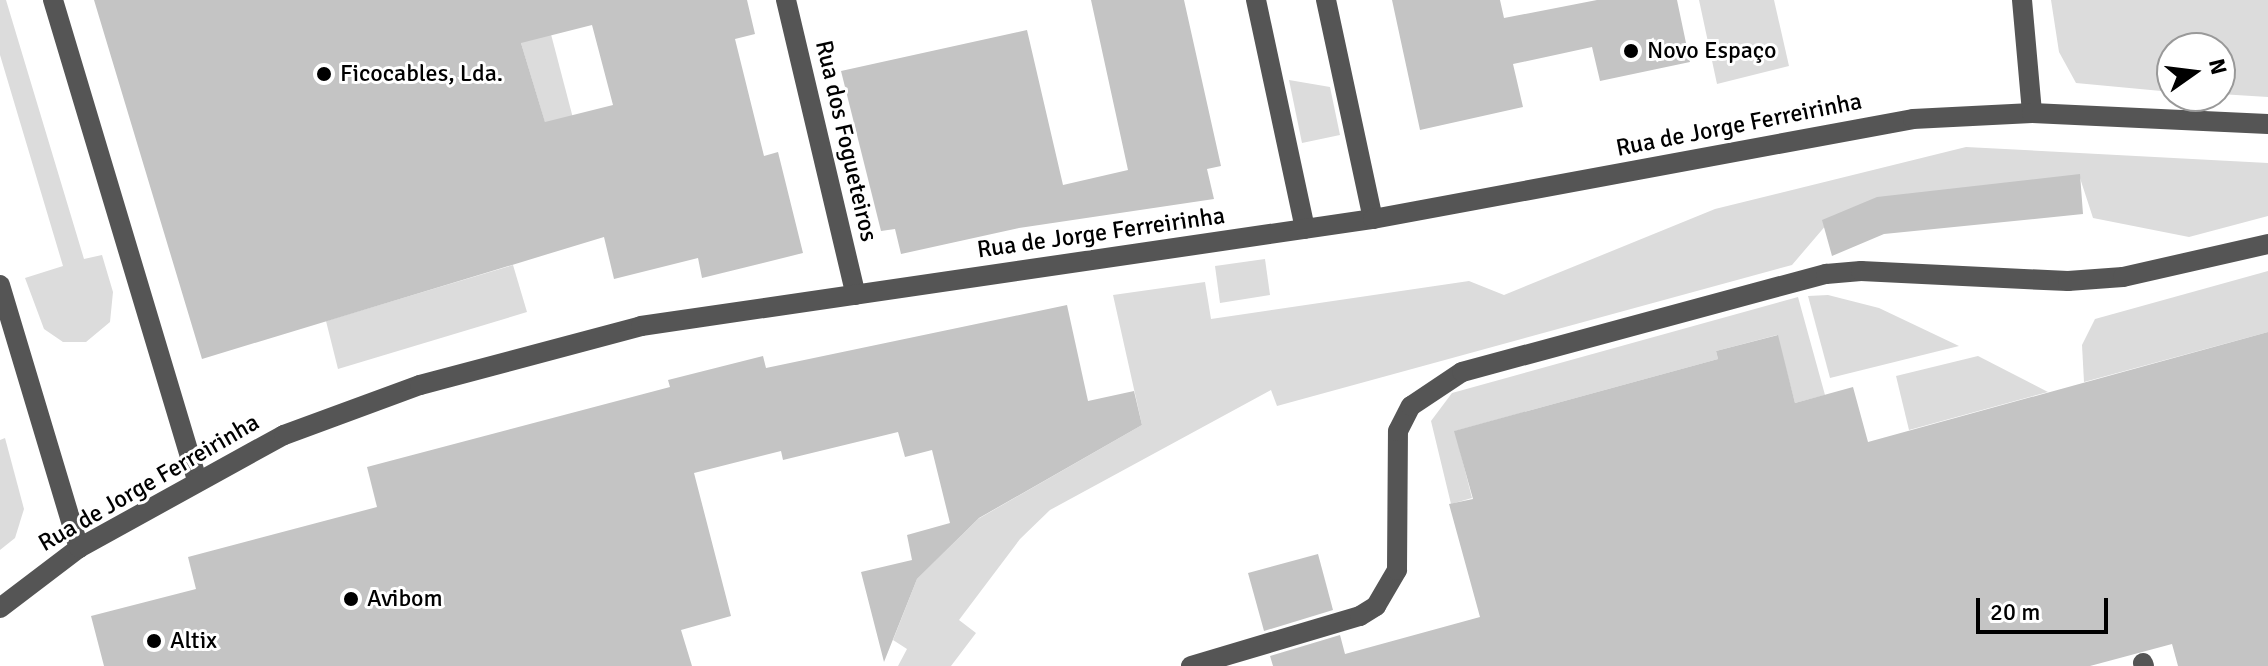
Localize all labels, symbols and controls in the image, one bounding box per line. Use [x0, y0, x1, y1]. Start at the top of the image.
north arrow [2156, 32, 2236, 112]
place label: Novo Espaço [1647, 37, 1776, 65]
street label: Rua dos Fogueteiros [809, 38, 883, 244]
marker: Novo Espaço [1622, 42, 1640, 60]
text: N [2203, 56, 2233, 77]
place label: Ficocables, Lda. [340, 60, 503, 88]
marker: Ficocables, Lda. [315, 65, 333, 83]
street label: Rua de Jorge Ferreirinha [1614, 87, 1864, 163]
street label: Rua de Jorge Ferreirinha [975, 201, 1227, 265]
street label: Rua de Jorge Ferreirinha [34, 408, 264, 558]
scale bar [1980, 582, 2112, 632]
place label: Avibom [367, 585, 443, 613]
marker: Avibom [342, 590, 360, 608]
text: 20 m [1990, 597, 2040, 627]
place label: Altix [170, 627, 217, 655]
marker: Altix [145, 632, 163, 650]

